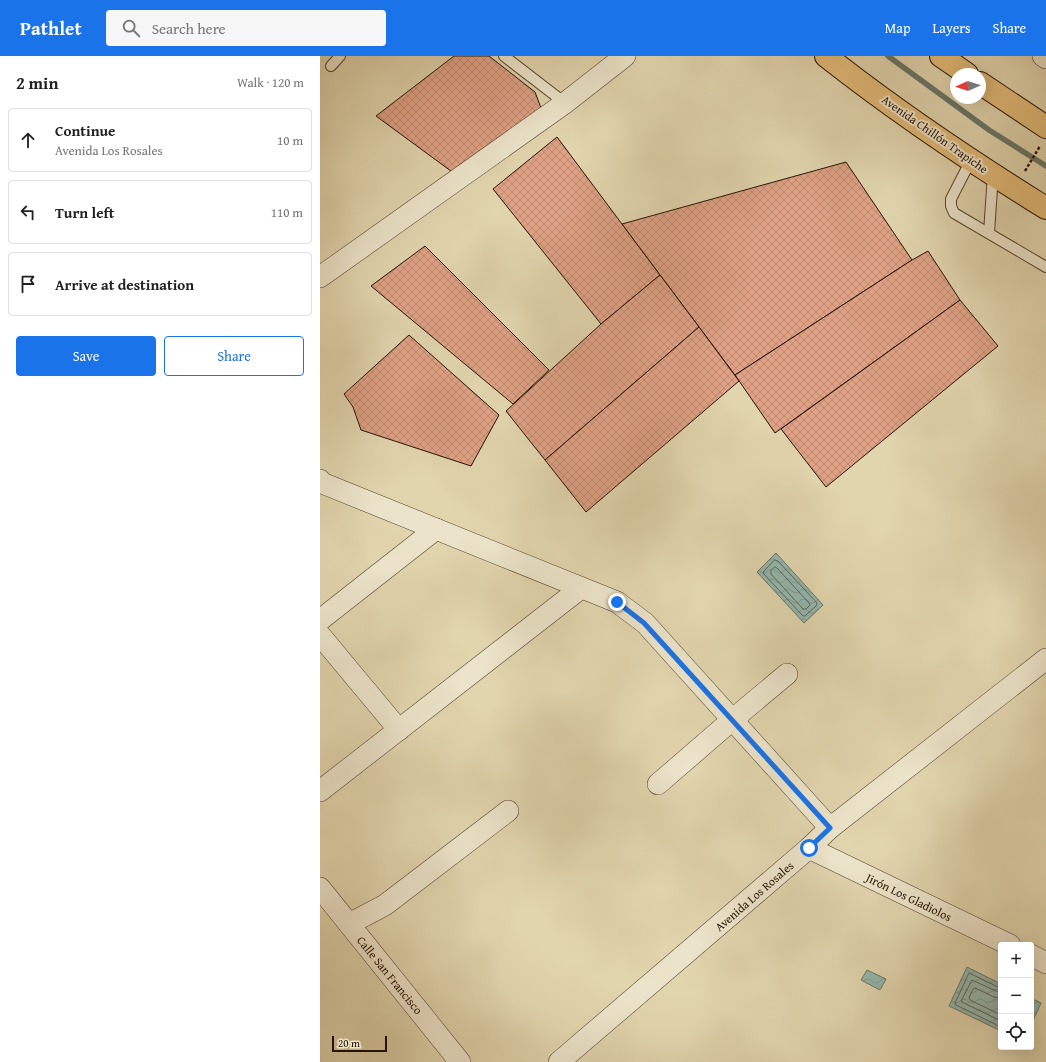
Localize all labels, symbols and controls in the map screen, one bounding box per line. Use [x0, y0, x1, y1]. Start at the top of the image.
search box [106, 10, 386, 46]
text: Pathlet [20, 14, 82, 42]
icon: search [120, 17, 142, 39]
text: Search here [152, 18, 226, 39]
text: Map [885, 18, 911, 38]
text: Layers [933, 18, 971, 38]
text: Share [993, 18, 1026, 38]
north arrow [950, 68, 986, 104]
text: 2 min [16, 70, 58, 95]
text: Walk · 120 m [237, 73, 304, 92]
street label: Avenida Chillón Trapiche [878, 91, 992, 177]
text: Continue [55, 120, 116, 141]
icon: ahead [17, 129, 39, 151]
text: 10 m [277, 131, 303, 150]
text: Avenida Los Rosales [55, 141, 163, 160]
icon: left [17, 201, 39, 223]
text: Turn left [55, 202, 114, 223]
text: 110 m [271, 203, 303, 222]
icon: arrive [17, 273, 39, 295]
text: Arrive at destination [55, 274, 194, 295]
button: Save [16, 336, 156, 376]
button: Share [164, 336, 304, 376]
route end [608, 593, 626, 611]
route start [800, 839, 818, 857]
street label: Avenida Los Rosales [711, 857, 797, 935]
street label: Jirón Los Gladiolos [862, 868, 955, 925]
street label: Calle San Francisco [353, 932, 427, 1018]
map controls [998, 942, 1034, 1050]
button: + [998, 942, 1034, 978]
button: − [998, 978, 1034, 1014]
button: locate [998, 1014, 1034, 1050]
scale bar [332, 1034, 387, 1053]
text: 20 m [338, 1035, 360, 1051]

